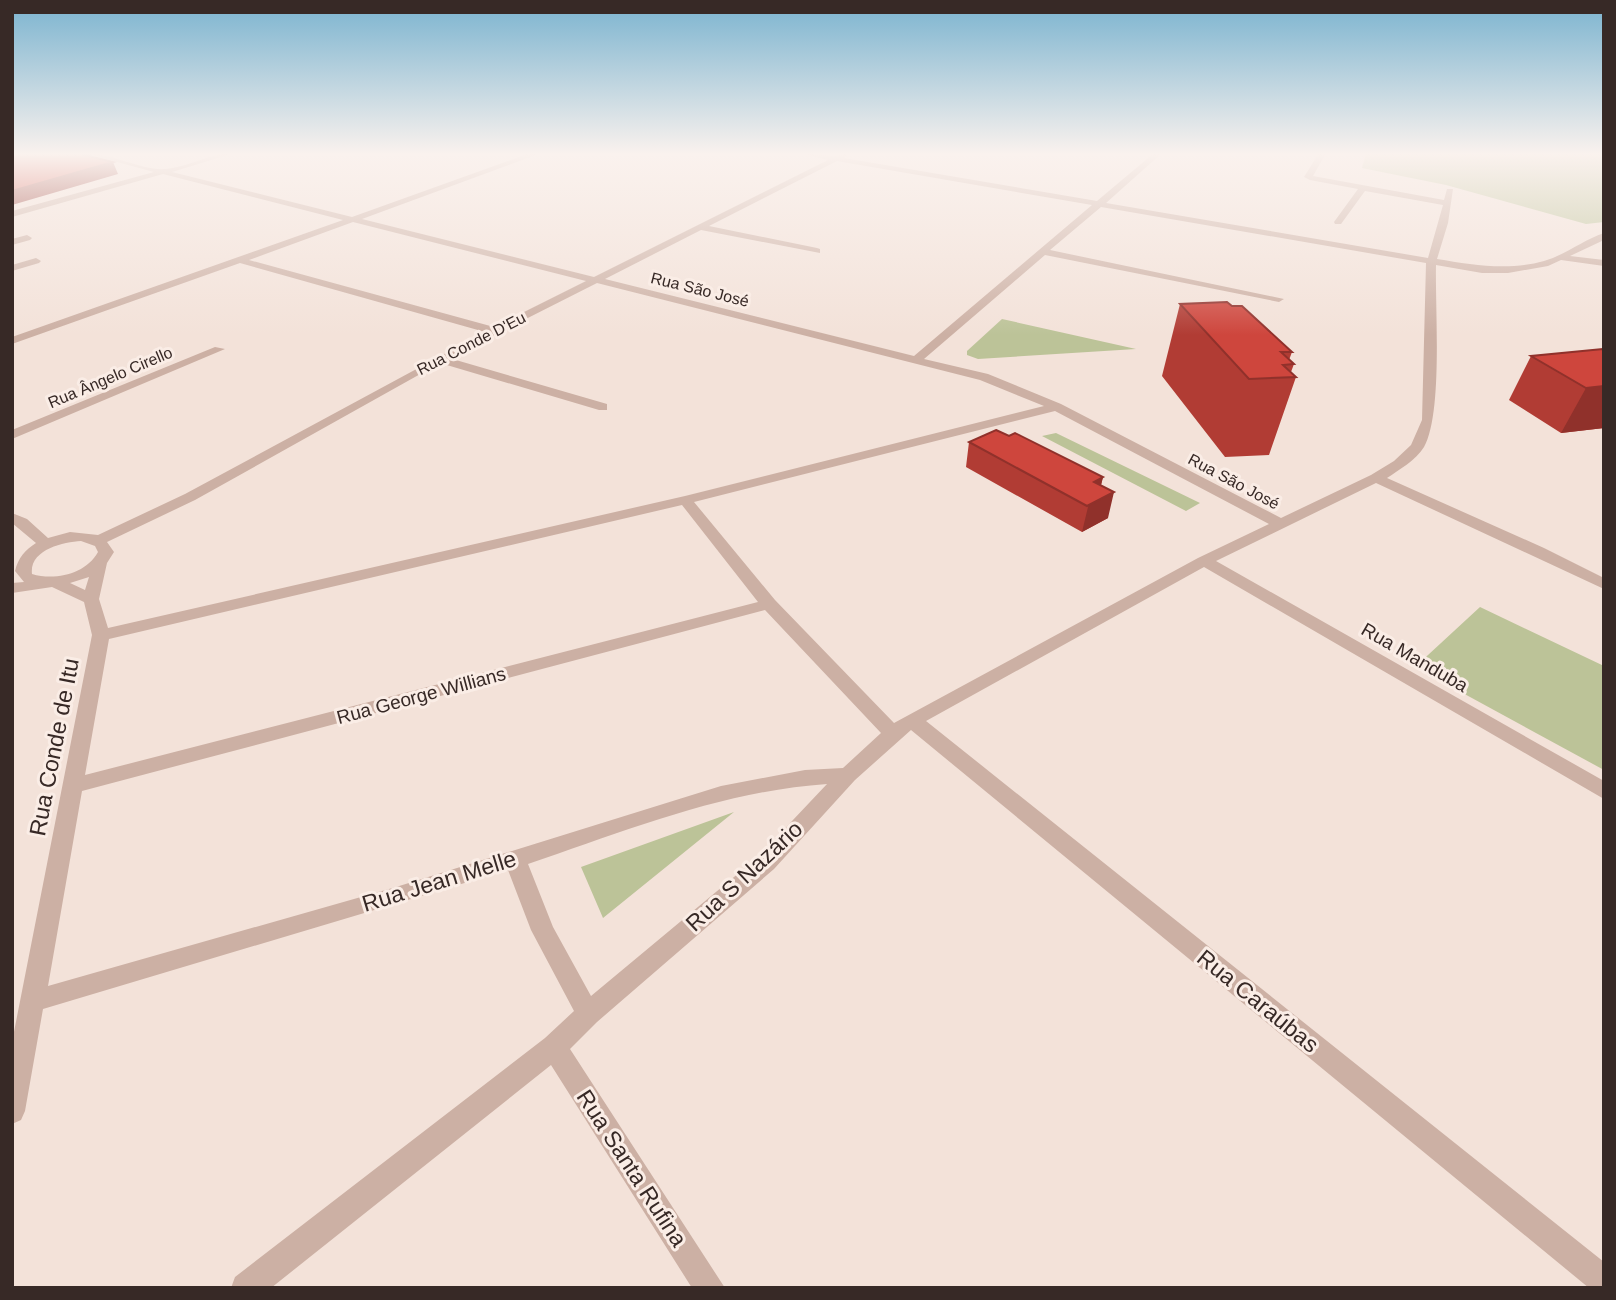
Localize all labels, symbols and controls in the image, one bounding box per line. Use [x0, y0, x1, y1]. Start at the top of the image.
street label: Rua São José [649, 269, 751, 310]
street label: Rua Conde D'Eu [414, 309, 528, 378]
street label: Rua Ângelo Cirello [45, 343, 175, 411]
street label: Rua São José [1185, 450, 1282, 513]
street label: Rua Manduba [1358, 618, 1472, 697]
street label: Rua Conde de Itu [24, 656, 84, 838]
street label: Rua George Willians [334, 663, 508, 728]
street label: Rua S Nazário [680, 815, 808, 937]
street label: Rua Jean Melle [359, 845, 519, 917]
street label: Rua Caraúbas [1192, 944, 1324, 1058]
street label: Rua Santa Rufina [572, 1085, 692, 1251]

